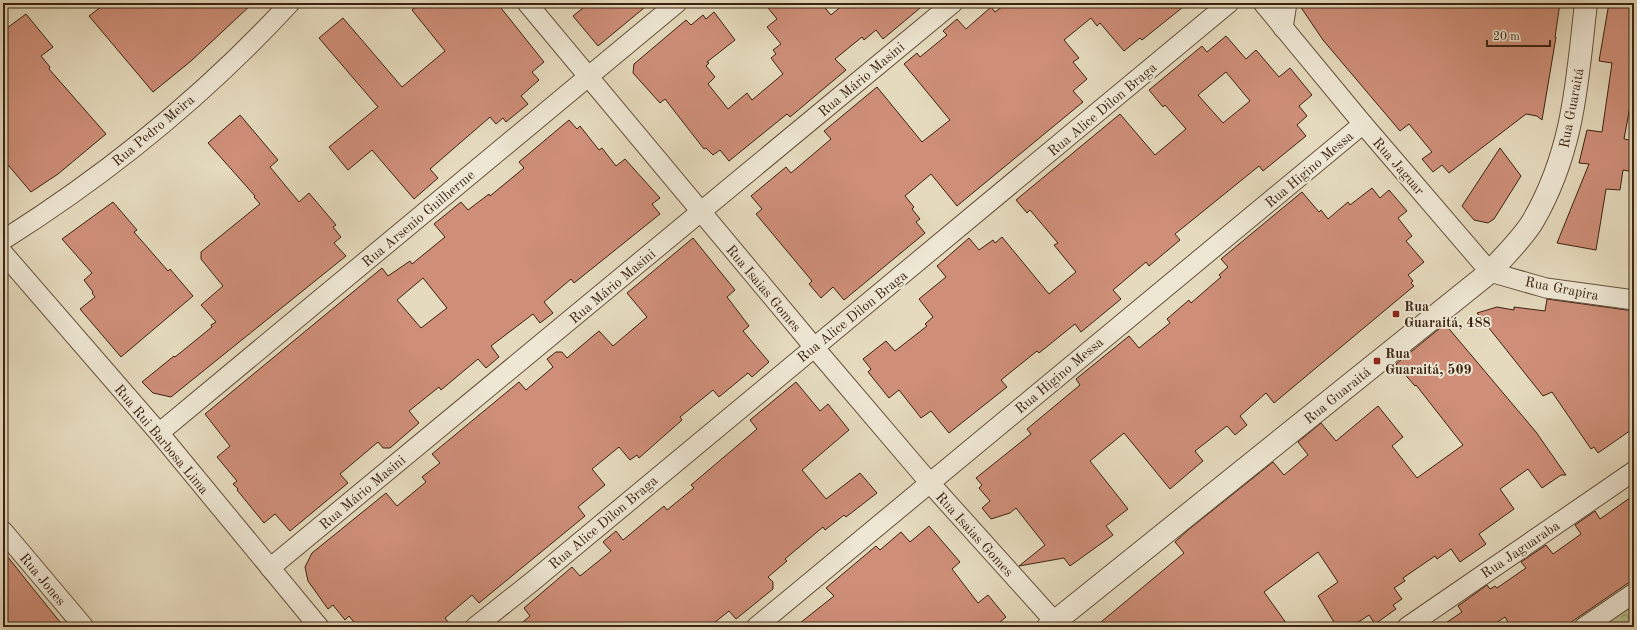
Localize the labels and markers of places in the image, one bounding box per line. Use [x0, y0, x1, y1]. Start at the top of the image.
place label: Rua Guaraitá, 488 [1404, 300, 1491, 330]
marker: Rua Guaraitá, 488 [1391, 309, 1401, 319]
place label: Rua Guaraitá, 509 [1385, 347, 1472, 377]
marker: Rua Guaraitá, 509 [1372, 356, 1382, 366]

